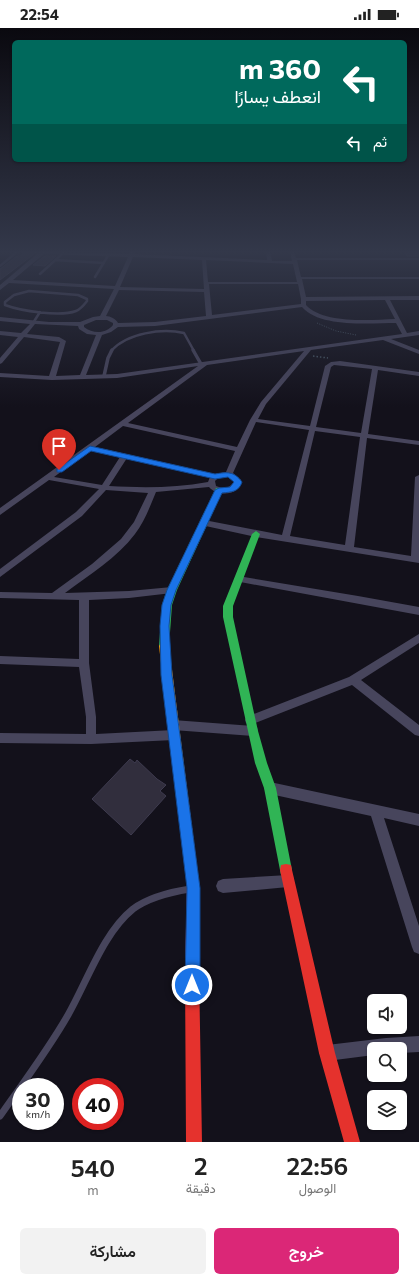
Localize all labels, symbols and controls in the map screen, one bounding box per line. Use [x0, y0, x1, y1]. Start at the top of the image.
text: 22:54 [20, 5, 59, 23]
text: 360 m [239, 51, 321, 85]
icon: left [335, 56, 387, 108]
text: انعطف يسارًا [234, 85, 321, 107]
icon: left [343, 132, 365, 154]
text: ثم [373, 132, 387, 150]
pin [42, 429, 76, 470]
icon: arrive [48, 435, 70, 457]
position arrow [171, 964, 213, 1006]
map controls [367, 994, 407, 1130]
button: sound [367, 994, 407, 1034]
button: search [367, 1042, 407, 1082]
speed limit sign: 40 [72, 1078, 124, 1130]
text: 30 [26, 1087, 50, 1111]
button: layers [367, 1090, 407, 1130]
text: km/h [26, 1108, 50, 1120]
text: 2 [194, 1151, 208, 1180]
text: 22:56 [287, 1151, 348, 1180]
text: 540 [71, 1153, 115, 1182]
text: دقيقة [186, 1180, 216, 1196]
text: الوصول [299, 1180, 336, 1196]
text: m [87, 1182, 99, 1198]
button: مشاركة [20, 1228, 206, 1274]
button: خروج [214, 1228, 399, 1274]

